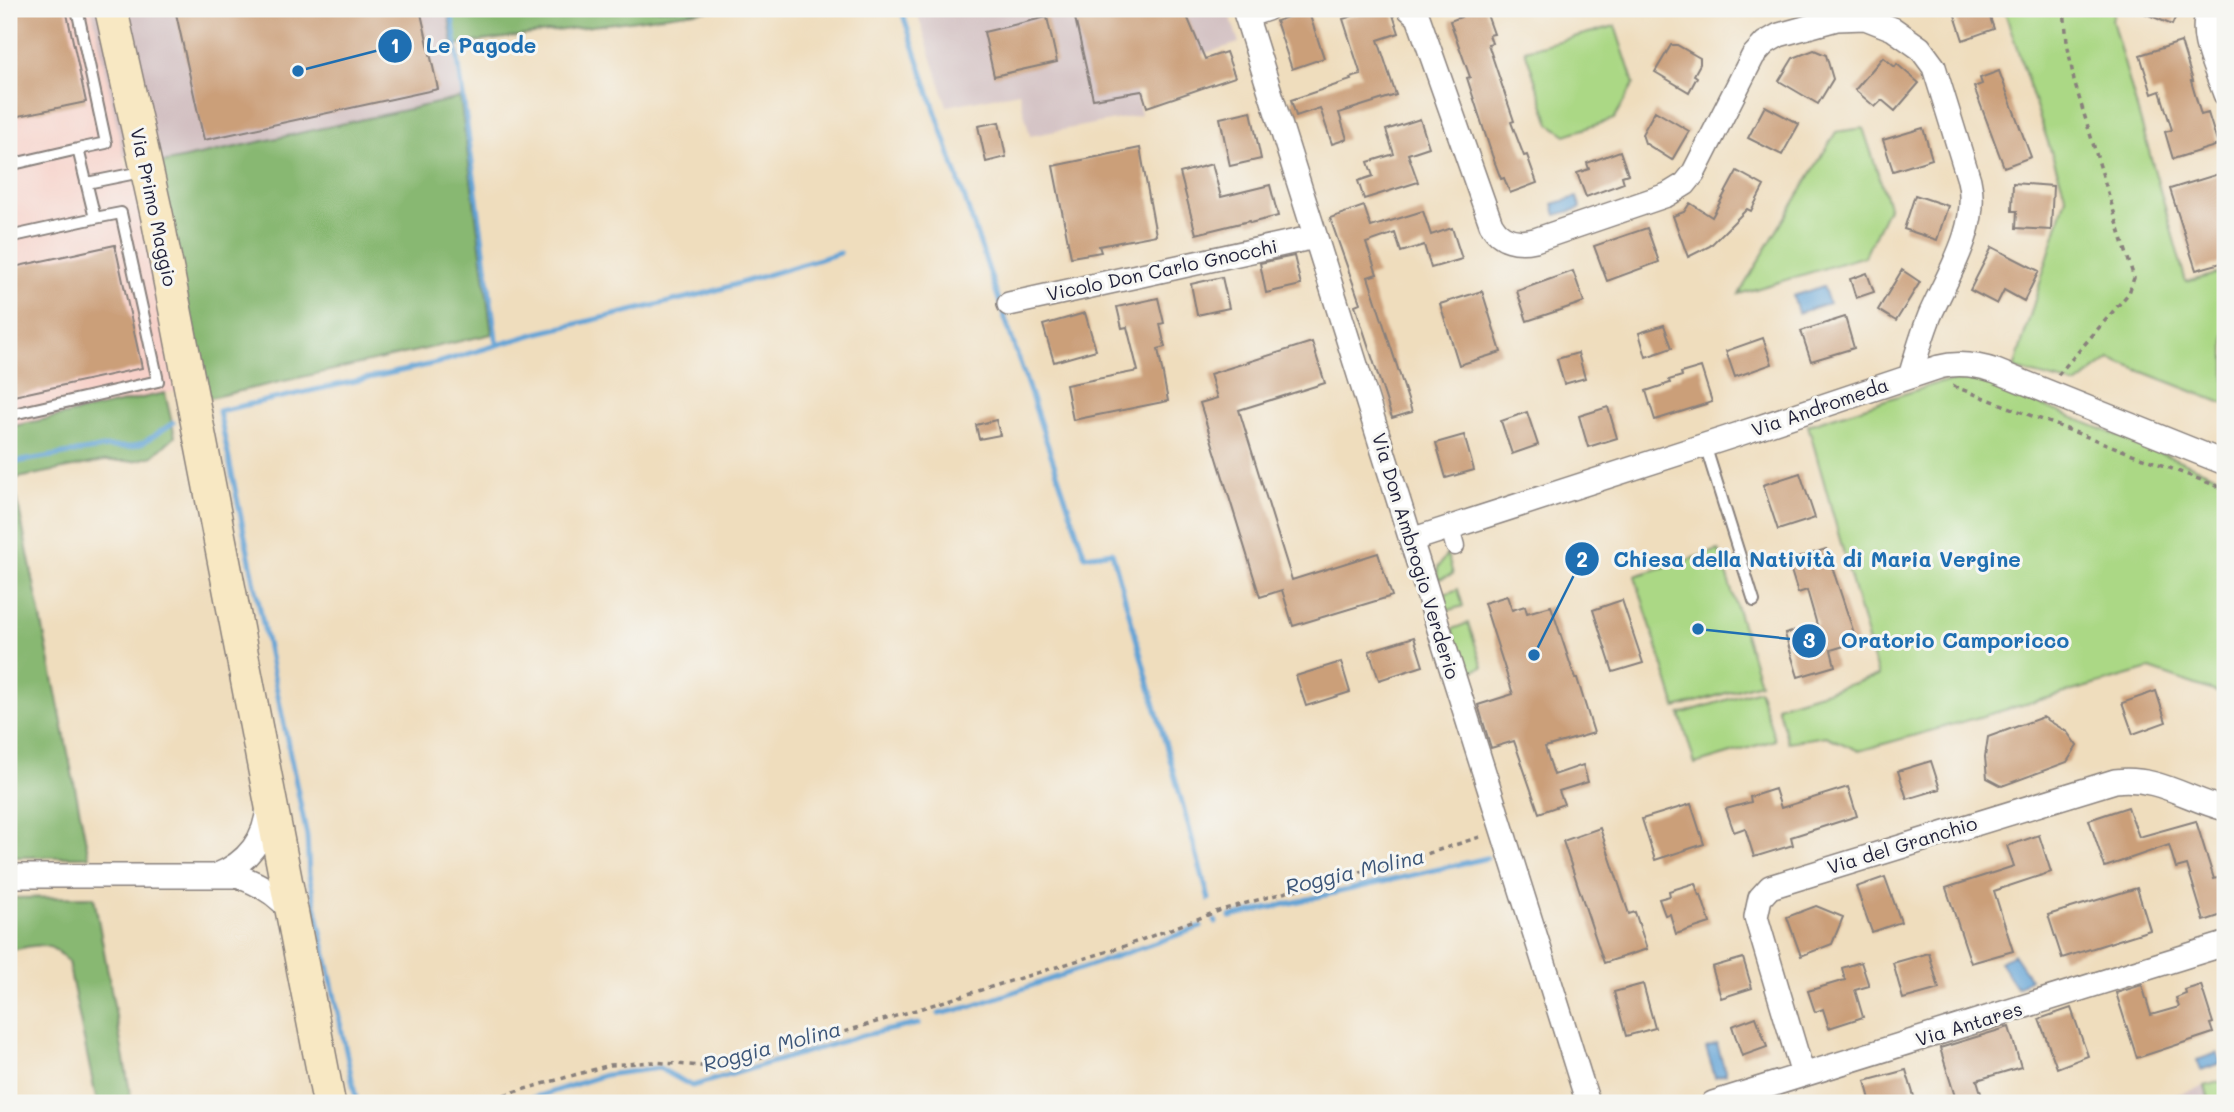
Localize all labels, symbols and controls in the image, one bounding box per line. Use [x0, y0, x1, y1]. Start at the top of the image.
callout: Le Pagode [377, 25, 551, 67]
text: 1 [390, 31, 400, 58]
text: Le Pagode [426, 31, 536, 58]
street label: Via Primo Maggio [125, 125, 184, 288]
street label: Vicolo Don Carlo Gnocchi [1044, 233, 1280, 306]
street label: Via Andromeda [1748, 371, 1892, 442]
street label: Via Don Ambrogio Verderio [1367, 430, 1466, 682]
callout: Chiesa della Natività di Maria Vergine [1564, 538, 2034, 580]
text: 2 [1576, 545, 1588, 572]
text: Chiesa della Natività di Maria Vergine [1613, 545, 2021, 572]
callout: Oratorio Camporicco [1792, 620, 2083, 662]
text: 3 [1803, 626, 1815, 653]
text: Oratorio Camporicco [1841, 626, 2069, 653]
street label: Via del Granchio [1824, 810, 1980, 879]
water label: Roggia Molina [1282, 841, 1427, 900]
street label: Via Antares [1912, 995, 2025, 1052]
water label: Roggia Molina [699, 1014, 844, 1077]

